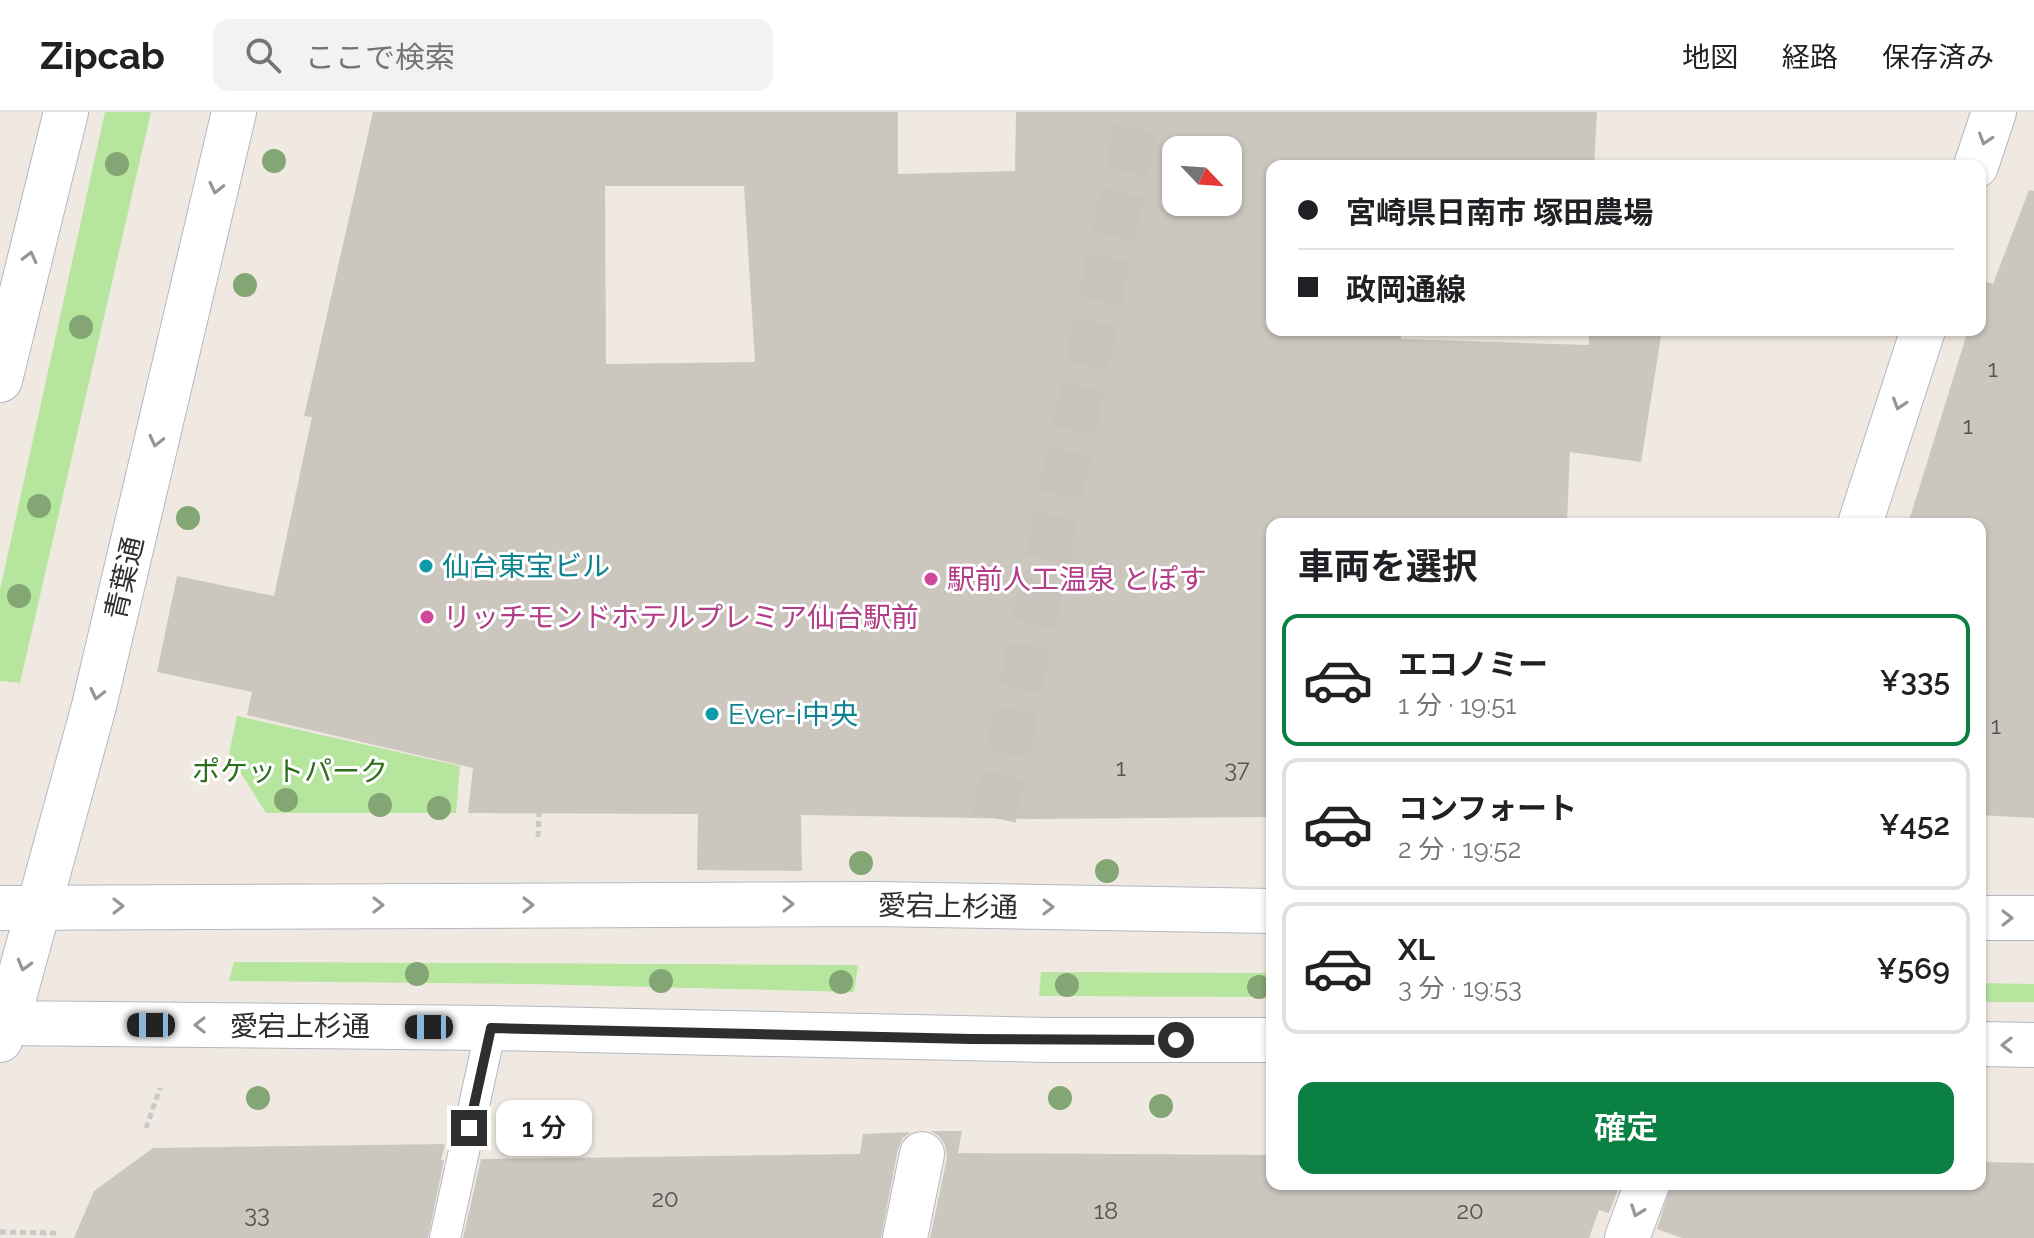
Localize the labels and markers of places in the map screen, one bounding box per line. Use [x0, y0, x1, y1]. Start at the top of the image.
place label: 仙台東宝ビル [442, 550, 610, 583]
marker: 仙台東宝ビル [417, 557, 435, 575]
place label: 駅前人工温泉 とぽす [947, 563, 1206, 596]
marker: 駅前人工温泉 とぽす [922, 570, 940, 588]
place label: リッチモンドホテルプレミア仙台駅前 [443, 601, 919, 634]
marker: リッチモンドホテルプレミア仙台駅前 [418, 608, 436, 626]
place label: Ever-i中央 [728, 698, 858, 731]
marker: Ever-i中央 [703, 705, 721, 723]

